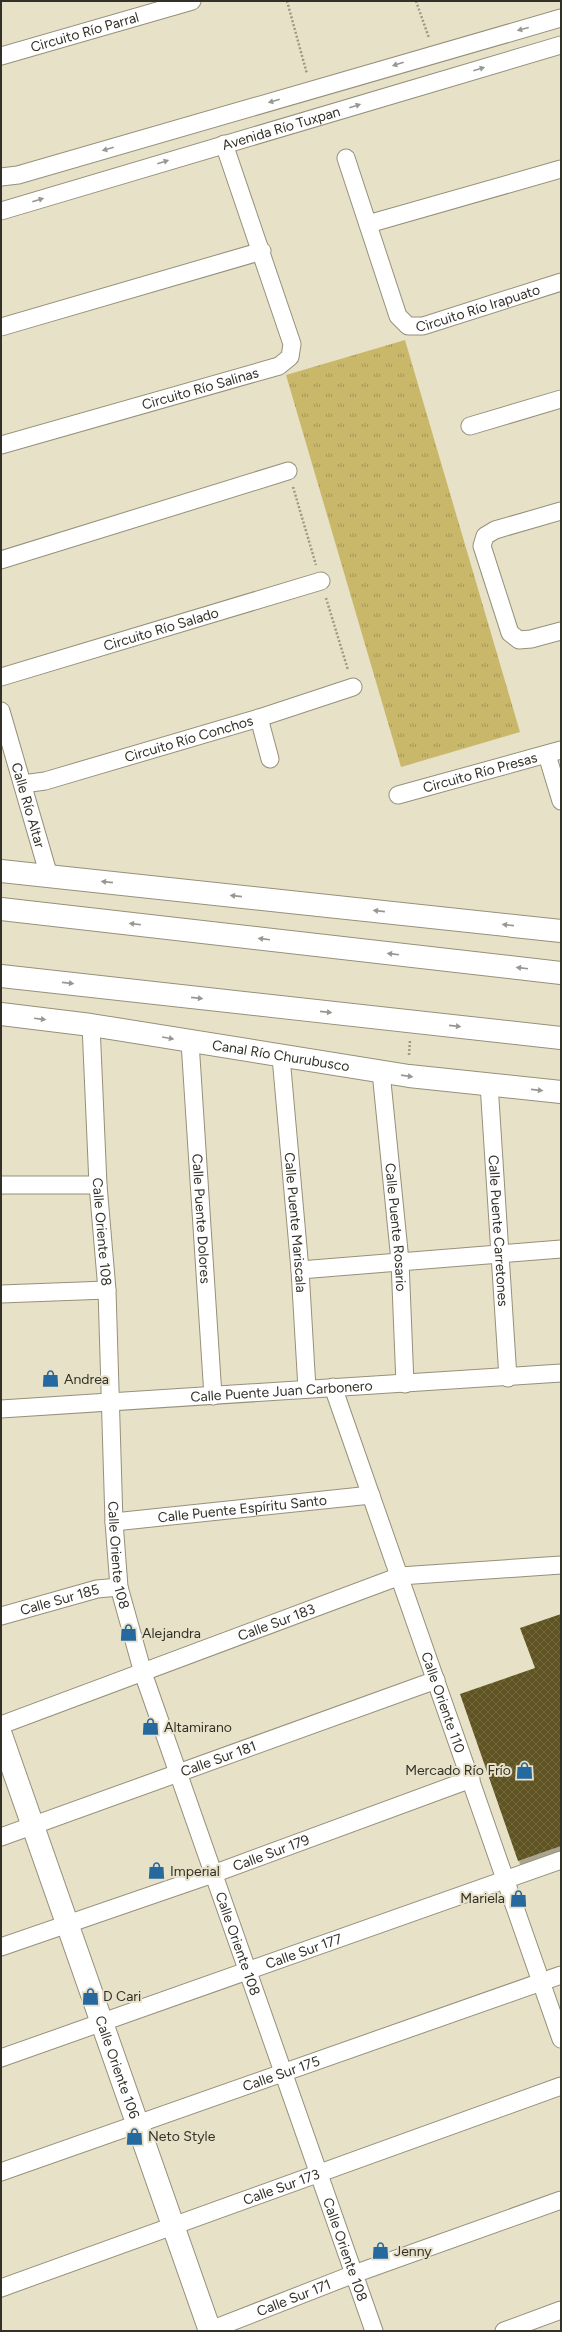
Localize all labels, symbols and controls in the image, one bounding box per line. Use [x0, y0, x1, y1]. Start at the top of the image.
street label: Circuito Río Parral [29, 9, 141, 56]
one-way arrow [517, 26, 530, 32]
one-way arrow [392, 61, 404, 67]
one-way arrow [474, 66, 486, 72]
one-way arrow [268, 98, 280, 104]
street label: Avenida Río Tuxpan [220, 103, 342, 154]
one-way arrow [349, 103, 361, 109]
one-way arrow [102, 146, 114, 152]
one-way arrow [157, 159, 169, 165]
one-way arrow [33, 197, 45, 203]
street label: Circuito Río Irapuato [416, 281, 542, 335]
street label: Circuito Río Salinas [140, 364, 261, 414]
street label: Circuito Río Salado [101, 604, 221, 655]
street label: Circuito Río Conchos [123, 712, 255, 766]
street label: Circuito Río Presas [421, 749, 539, 797]
street label: Calle Río Altar [7, 761, 48, 850]
one-way arrow [101, 879, 113, 885]
one-way arrow [230, 893, 242, 899]
one-way arrow [373, 908, 385, 914]
one-way arrow [129, 921, 141, 927]
one-way arrow [502, 922, 514, 928]
one-way arrow [258, 936, 270, 942]
one-way arrow [387, 951, 399, 957]
one-way arrow [516, 965, 528, 972]
one-way arrow [62, 980, 74, 987]
one-way arrow [191, 994, 203, 1001]
one-way arrow [320, 1008, 332, 1015]
one-way arrow [34, 1015, 46, 1022]
one-way arrow [449, 1023, 461, 1029]
one-way arrow [162, 1035, 174, 1041]
street label: Canal Río Churubusco [211, 1037, 351, 1075]
one-way arrow [401, 1072, 413, 1079]
one-way arrow [530, 1086, 543, 1093]
street label: Calle Puente Mariscala [281, 1152, 309, 1293]
street label: Calle Puente Dolores [188, 1153, 214, 1284]
street label: Calle Puente Carretones [485, 1154, 511, 1307]
street label: Calle Puente Rosario [381, 1162, 409, 1292]
street label: Calle Oriente 108 [89, 1177, 115, 1287]
shop icon: Andrea [41, 1369, 61, 1389]
place label: Andrea [64, 1371, 109, 1388]
street label: Calle Puente Juan Carbonero [190, 1377, 373, 1406]
street label: Calle Puente Espíritu Santo [157, 1492, 328, 1526]
street label: Calle Oriente 108 [104, 1501, 133, 1611]
street label: Calle Sur 185 [18, 1581, 101, 1619]
street label: Calle Sur 183 [236, 1600, 318, 1645]
shop icon: Alejandra [119, 1623, 139, 1643]
place label: Alejandra [142, 1625, 201, 1642]
street label: Calle Oriente 110 [417, 1650, 468, 1755]
shop icon: Altamirano [141, 1717, 161, 1737]
place label: Altamirano [164, 1719, 232, 1736]
street label: Calle Sur 181 [178, 1738, 259, 1781]
shop icon: Mercado Río Frío [514, 1760, 534, 1780]
place label: Mercado Río Frío [405, 1762, 511, 1779]
street label: Calle Sur 179 [230, 1831, 312, 1875]
shop icon: Imperial [147, 1861, 167, 1881]
place label: Imperial [170, 1863, 220, 1880]
shop icon: Mariela [508, 1888, 528, 1908]
street label: Calle Oriente 108 [212, 1890, 264, 1998]
place label: Mariela [460, 1890, 505, 1907]
street label: Calle Sur 177 [263, 1930, 345, 1973]
shop icon: D Cari [80, 1986, 100, 2006]
place label: D Cari [103, 1988, 141, 2005]
street label: Calle Oriente 106 [91, 2014, 143, 2121]
street label: Calle Sur 175 [241, 2053, 322, 2095]
shop icon: Neto Style [125, 2126, 145, 2146]
place label: Neto Style [148, 2128, 216, 2145]
street label: Calle Sur 173 [241, 2166, 322, 2209]
street label: Calle Oriente 108 [319, 2195, 371, 2304]
shop icon: Jenny [371, 2241, 391, 2261]
place label: Jenny [394, 2243, 432, 2260]
street label: Calle Sur 171 [254, 2276, 333, 2320]

